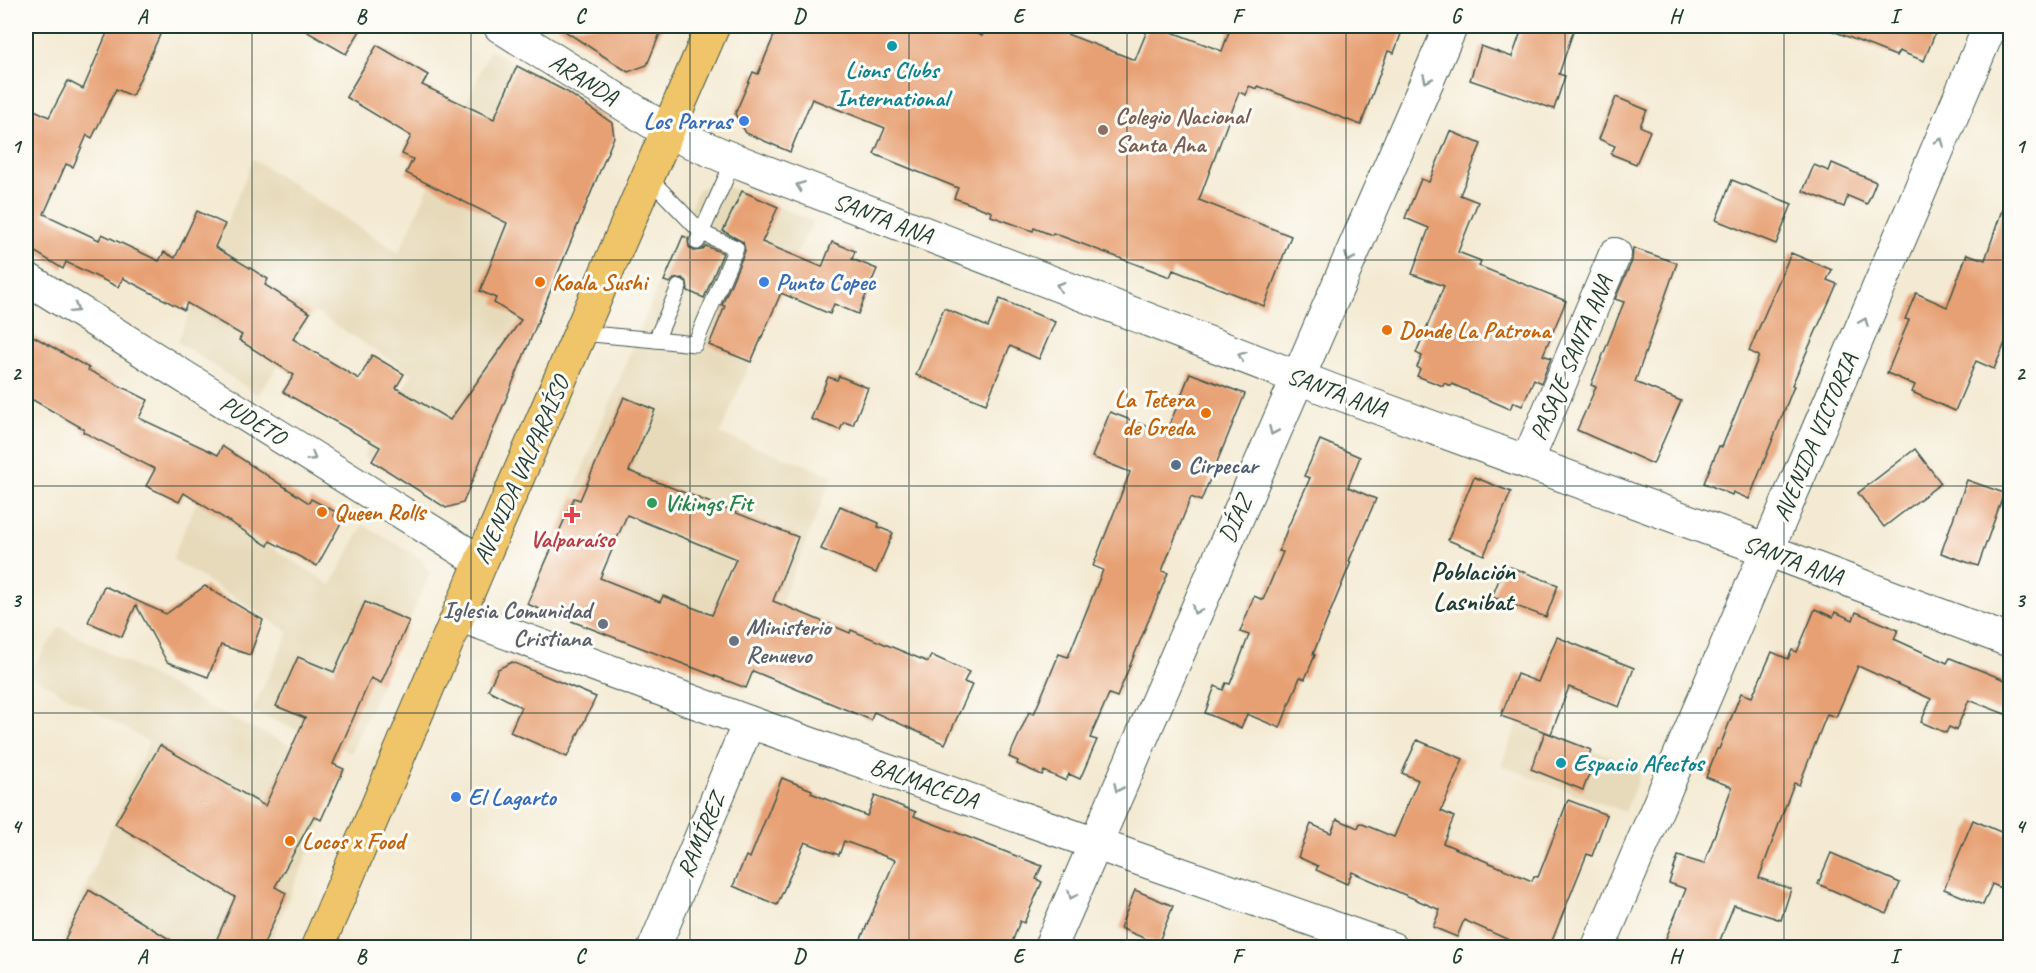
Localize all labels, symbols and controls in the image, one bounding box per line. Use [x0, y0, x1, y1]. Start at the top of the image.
text: A [137, 4, 149, 29]
text: B [356, 4, 368, 29]
text: C [575, 4, 587, 29]
text: D [793, 4, 807, 29]
text: E [1013, 4, 1027, 29]
text: F [1232, 4, 1246, 29]
text: G [1451, 4, 1464, 29]
text: H [1669, 4, 1684, 29]
text: I [1890, 4, 1903, 29]
marker: Lions Clubs International [885, 39, 899, 53]
street label: ARANDA [544, 46, 625, 112]
place label: Lions Clubs International [836, 55, 953, 113]
one-way arrow [1423, 73, 1435, 84]
place label: Colegio Nacional Santa Ana [1115, 101, 1252, 159]
place label: Los Parras [643, 106, 735, 136]
marker: Los Parras [737, 114, 751, 128]
marker: Colegio Nacional Santa Ana [1096, 123, 1110, 137]
text: 1 [12, 134, 23, 159]
text: 1 [2016, 134, 2027, 159]
one-way arrow [1933, 138, 1945, 149]
one-way arrow [795, 180, 806, 193]
street label: SANTA ANA [829, 185, 938, 251]
one-way arrow [1344, 251, 1356, 262]
place label: Koala Sushi [552, 267, 650, 297]
place label: Punto Copec [776, 267, 876, 297]
street label: PASAJE SANTA ANA [1523, 270, 1620, 445]
marker: Koala Sushi [533, 275, 547, 289]
marker: Punto Copec [757, 275, 771, 289]
one-way arrow [1055, 281, 1066, 293]
one-way arrow [69, 302, 79, 314]
place label: Donde La Patrona [1399, 315, 1552, 345]
one-way arrow [1857, 317, 1869, 328]
marker: Donde La Patrona [1380, 323, 1394, 337]
street label: AVENIDA VICTORIA [1766, 348, 1864, 525]
one-way arrow [1237, 351, 1248, 363]
street label: SANTA ANA [1283, 360, 1392, 424]
text: 2 [12, 361, 23, 386]
text: 2 [2016, 361, 2027, 386]
street label: AVENIDA VALPARAÍSO [466, 369, 577, 568]
place label: La Tetera de Greda [1114, 384, 1196, 442]
street label: PUDETO [215, 388, 294, 453]
marker: La Tetera de Greda [1199, 406, 1213, 420]
one-way arrow [1269, 424, 1281, 435]
one-way arrow [306, 450, 316, 462]
place label: Cirpecar [1188, 450, 1260, 480]
marker: Cirpecar [1169, 458, 1183, 472]
place label: Vikings Fit [664, 488, 755, 518]
street label: DÍAZ [1212, 488, 1260, 547]
marker: Vikings Fit [645, 496, 659, 510]
place label: Queen Rolls [334, 497, 428, 527]
marker: Queen Rolls [315, 505, 329, 519]
marker: Valparaíso [565, 508, 579, 522]
place label: Valparaíso [530, 524, 617, 554]
street label: SANTA ANA [1739, 528, 1848, 592]
district label: Población Lasnibat [1431, 555, 1516, 618]
text: 3 [12, 588, 23, 613]
text: 3 [2016, 588, 2027, 613]
place label: Iglesia Comunidad Cristiana [443, 595, 595, 653]
one-way arrow [1191, 603, 1203, 614]
place label: Ministerio Renuevo [746, 612, 833, 670]
marker: Iglesia Comunidad Cristiana [596, 617, 610, 631]
marker: Ministerio Renuevo [727, 634, 741, 648]
place label: Espacio Afectos [1573, 748, 1706, 778]
street label: BALMACEDA [866, 751, 983, 816]
marker: Espacio Afectos [1554, 756, 1568, 770]
place label: El Lagarto [468, 782, 558, 812]
one-way arrow [1113, 782, 1125, 793]
street label: RAMÍREZ [670, 785, 734, 882]
marker: El Lagarto [449, 790, 463, 804]
text: 4 [12, 814, 24, 839]
text: 4 [2016, 814, 2028, 839]
place label: Locos x Food [302, 826, 408, 856]
marker: Locos x Food [283, 834, 297, 848]
one-way arrow [1067, 889, 1079, 900]
text: A [137, 944, 149, 969]
text: B [356, 944, 368, 969]
text: C [575, 944, 587, 969]
text: D [793, 944, 807, 969]
text: E [1013, 944, 1027, 969]
text: F [1232, 944, 1246, 969]
text: G [1451, 944, 1464, 969]
text: H [1669, 944, 1684, 969]
text: I [1890, 944, 1903, 969]

